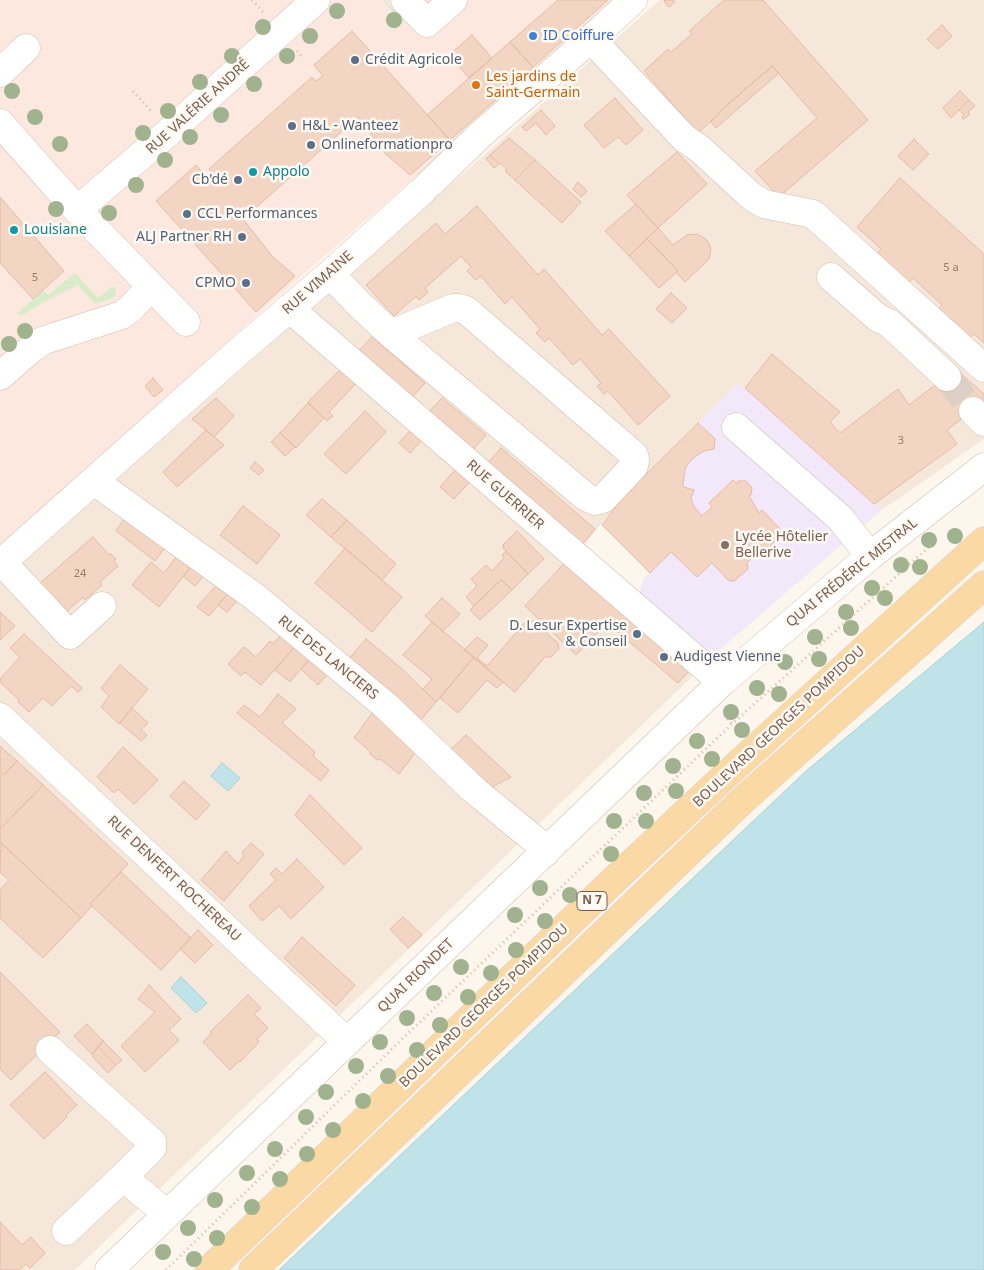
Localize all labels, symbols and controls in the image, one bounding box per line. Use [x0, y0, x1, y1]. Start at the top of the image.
place label: ID Coiffure [543, 28, 614, 44]
marker: ID Coiffure [527, 30, 539, 42]
place label: Crédit Agricole [365, 52, 462, 68]
marker: Crédit Agricole [349, 54, 361, 66]
street label: RUE VALÉRIE ANDRÉ [143, 56, 253, 158]
place label: Les jardins de Saint-Germain [486, 69, 580, 102]
marker: Les jardins de Saint-Germain [470, 79, 482, 91]
place label: H&L - Wanteez [302, 118, 398, 134]
marker: H&L - Wanteez [286, 120, 298, 132]
place label: Onlineformationpro [321, 137, 453, 153]
marker: Onlineformationpro [305, 139, 317, 151]
place label: Appolo [263, 164, 310, 180]
marker: Appolo [247, 166, 259, 178]
place label: Cb'dé [192, 172, 228, 188]
marker: Cb'dé [232, 174, 244, 186]
place label: CCL Performances [197, 206, 318, 222]
marker: CCL Performances [181, 208, 193, 220]
place label: Louisiane [24, 222, 87, 238]
marker: Louisiane [8, 224, 20, 236]
place label: ALJ Partner RH [136, 229, 232, 245]
marker: ALJ Partner RH [236, 231, 248, 243]
street label: RUE VIMAINE [279, 248, 357, 318]
house number: 5 a [943, 261, 959, 275]
house number: 5 [32, 271, 38, 285]
place label: CPMO [195, 275, 236, 291]
marker: CPMO [240, 277, 252, 289]
house number: 3 [898, 434, 904, 448]
street label: RUE GUERRIER [463, 457, 547, 533]
street label: QUAI FRÉDÉRIC MISTRAL [783, 515, 921, 631]
place label: Lycée Hôtelier Bellerive [735, 529, 828, 562]
marker: Lycée Hôtelier Bellerive [719, 539, 731, 551]
house number: 24 [74, 567, 86, 581]
street label: RUE DES LANCIERS [274, 612, 382, 704]
place label: D. Lesur Expertise & Conseil [509, 618, 627, 650]
marker: D. Lesur Expertise & Conseil [631, 628, 643, 640]
street label: BOULEVARD GEORGES POMPIDOU [690, 643, 868, 811]
place label: Audigest Vienne [674, 649, 781, 665]
marker: Audigest Vienne [658, 651, 670, 663]
street label: RUE DENFERT ROCHEREAU [104, 813, 244, 945]
road number: N 7 [577, 891, 607, 910]
street label: BOULEVARD GEORGES POMPIDOU [396, 921, 572, 1091]
street label: QUAI RIONDET [374, 936, 458, 1016]

